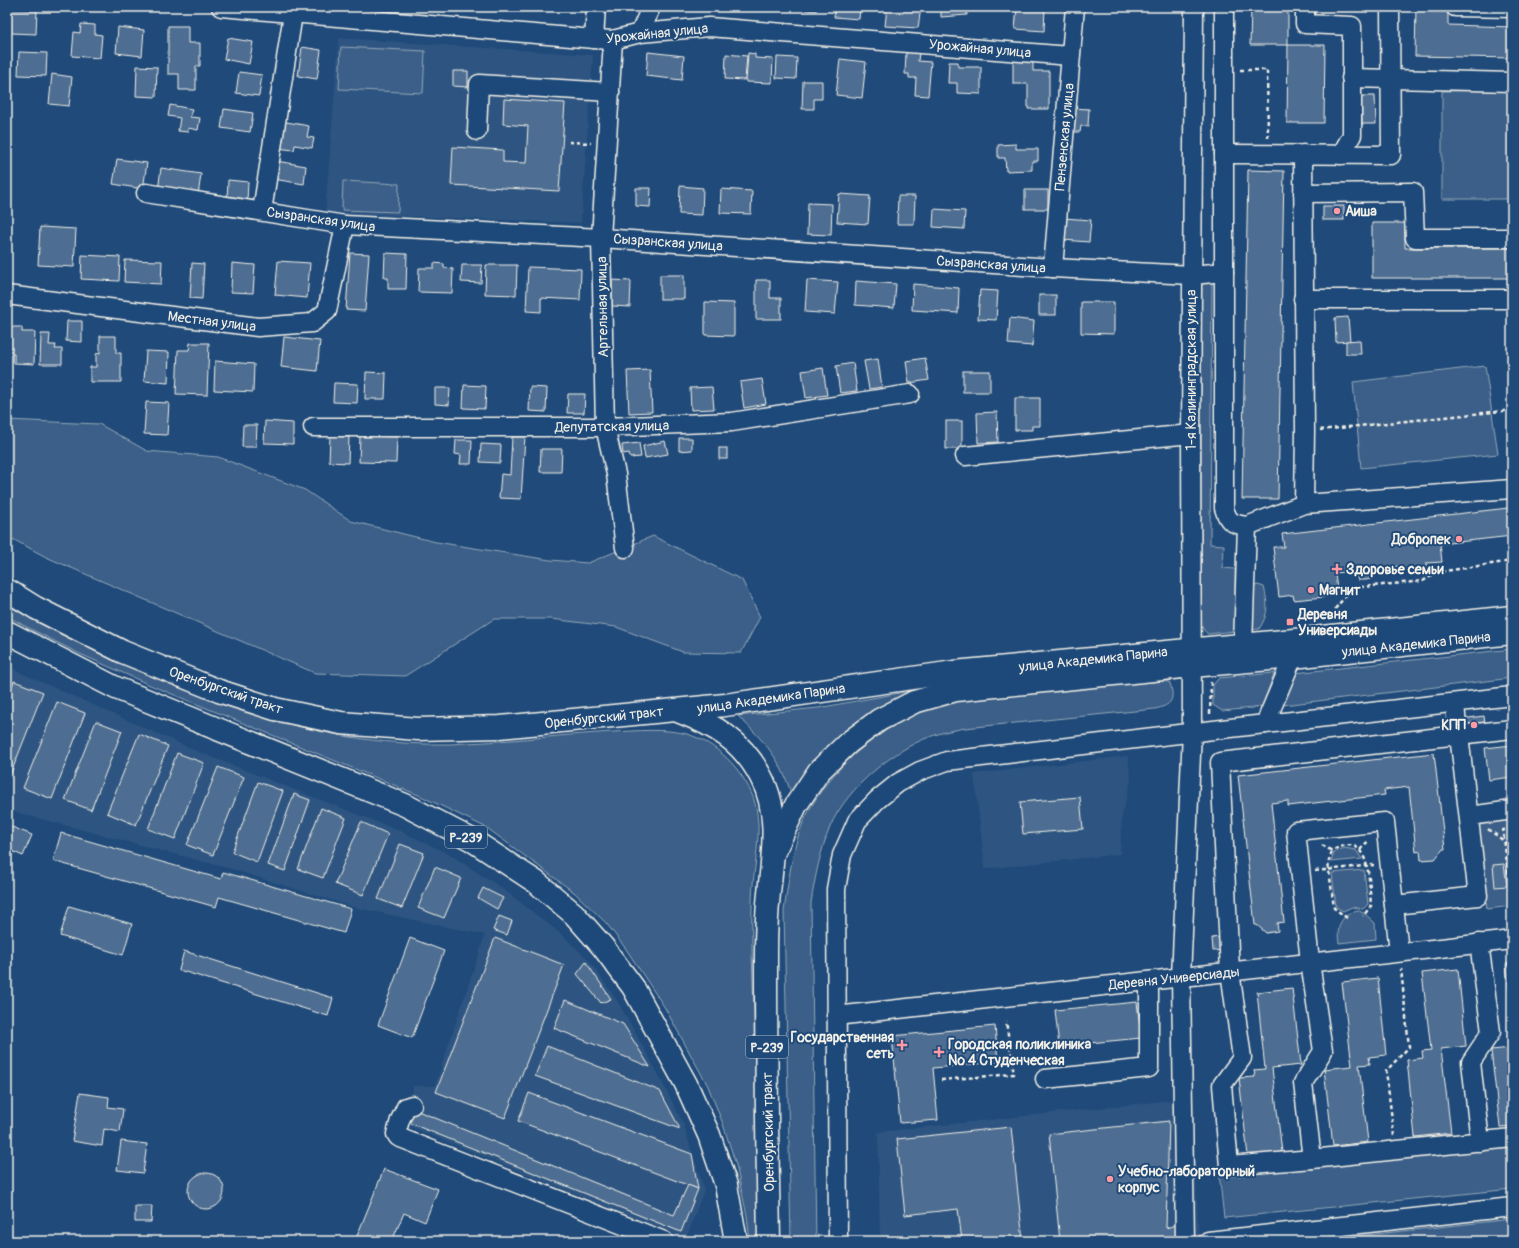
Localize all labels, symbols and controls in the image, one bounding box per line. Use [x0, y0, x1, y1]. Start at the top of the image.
street label: Урожайная улица [605, 20, 709, 47]
street label: Урожайная улица [928, 36, 1032, 61]
street label: Пензенская улица [1051, 82, 1078, 192]
street label: Сызранская улица [265, 203, 376, 236]
place label: Аиша [1345, 203, 1377, 220]
marker: Аиша [1332, 206, 1342, 216]
street label: Сызранская улица [613, 230, 723, 255]
street label: Сызранская улица [936, 252, 1046, 277]
street label: Артельная улица [593, 256, 612, 358]
street label: 1-я Калининградская улица [1183, 289, 1200, 451]
street label: Местная улица [167, 308, 257, 335]
street label: Депутатская улица [554, 417, 669, 436]
place label: Добропек [1391, 531, 1451, 548]
marker: Добропек [1454, 534, 1464, 544]
place label: Здоровье семьи [1346, 561, 1444, 578]
marker: Здоровье семьи [1331, 563, 1343, 575]
place label: Магнит [1319, 582, 1362, 599]
marker: Магнит [1306, 585, 1316, 595]
place label: Деревня Универсиады [1297, 606, 1377, 639]
marker: Деревня Универсиады [1285, 617, 1295, 627]
street label: улица Академика Парина [1340, 628, 1491, 661]
street label: улица Академика Парина [1017, 643, 1168, 676]
street label: Оренбургский тракт [167, 663, 285, 718]
street label: улица Академика Парина [695, 680, 846, 717]
street label: Оренбургский тракт [544, 703, 664, 732]
place label: КПП [1441, 717, 1467, 734]
marker: КПП [1469, 720, 1479, 730]
road number: Р-239 [445, 826, 487, 848]
street label: Деревня Универсиады [1107, 963, 1240, 994]
place label: Государственная сеть [790, 1029, 894, 1062]
road number: Р-239 [746, 1036, 788, 1058]
place label: Городская поликлиника № 4 Студенческая [948, 1036, 1092, 1069]
marker: Государственная сеть [897, 1040, 907, 1050]
marker: Городская поликлиника № 4 Студенческая [933, 1046, 945, 1058]
street label: Оренбургский тракт [759, 1072, 778, 1192]
place label: Учебно-лабораторный корпус [1118, 1163, 1255, 1196]
marker: Учебно-лабораторный корпус [1105, 1174, 1115, 1184]

